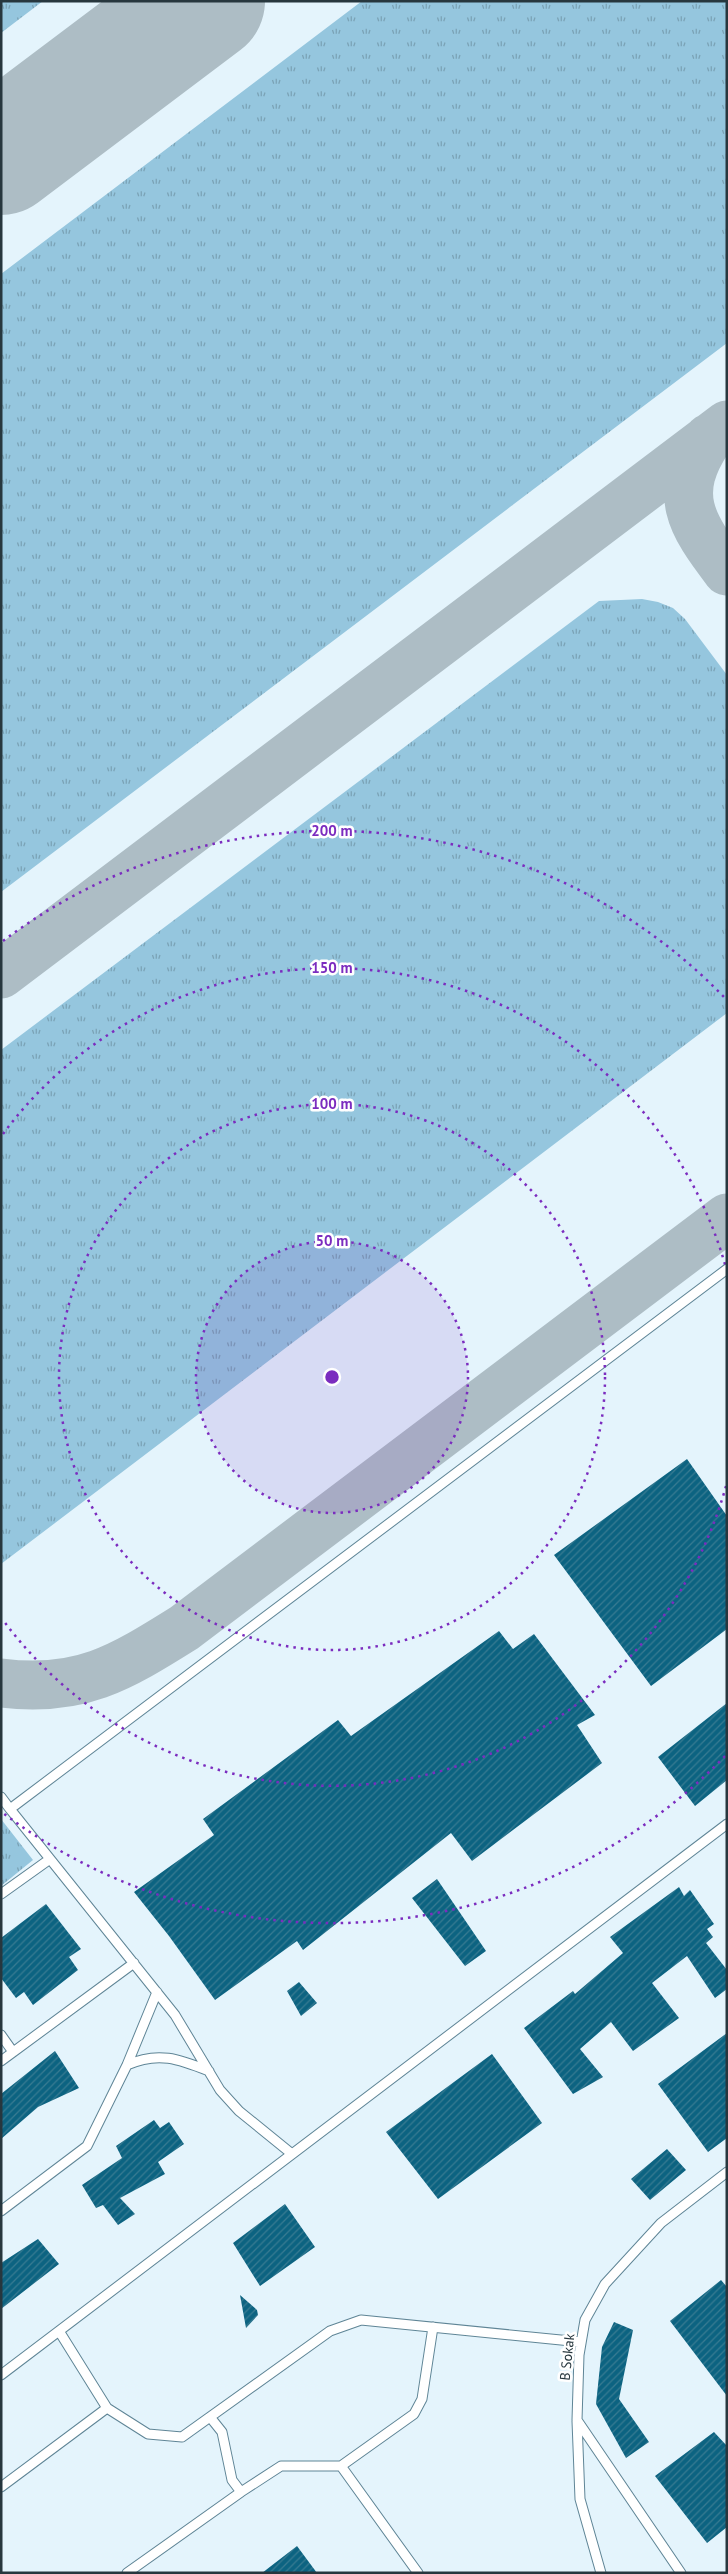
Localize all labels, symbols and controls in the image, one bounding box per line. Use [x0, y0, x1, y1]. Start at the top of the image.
text: 200 m [311, 821, 353, 840]
text: 150 m [311, 958, 353, 977]
text: 100 m [311, 1094, 353, 1113]
text: 50 m [316, 1231, 348, 1250]
centre of rings [323, 1368, 341, 1386]
street label: B Sokak [556, 2332, 578, 2381]

